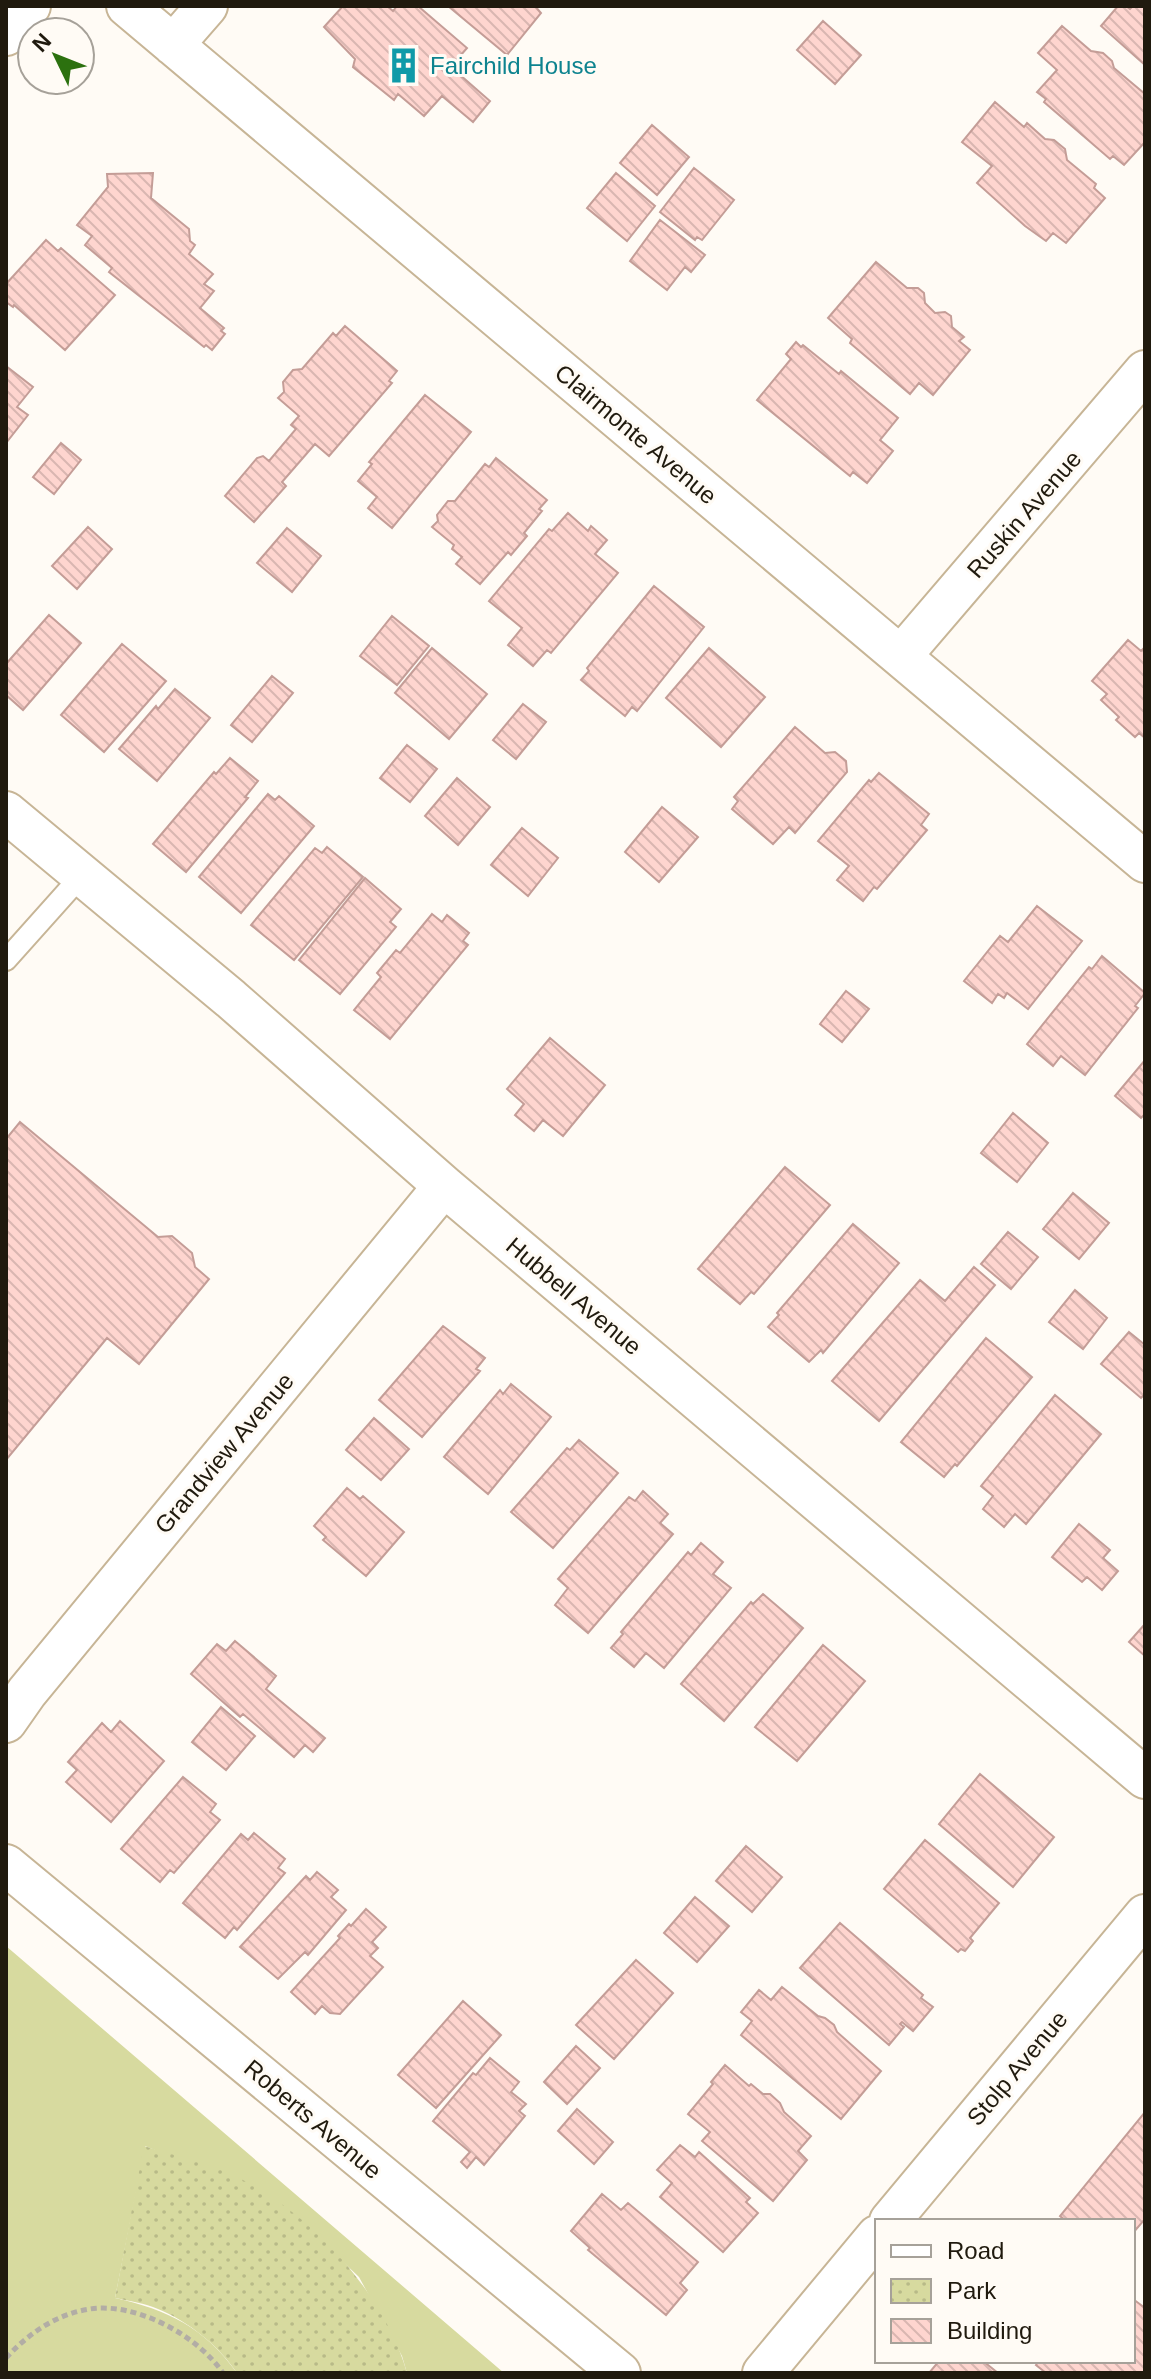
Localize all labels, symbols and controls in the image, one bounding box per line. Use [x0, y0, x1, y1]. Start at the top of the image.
north arrow [16, 16, 96, 96]
text: N [27, 28, 56, 57]
building icon: Fairchild House [385, 46, 423, 84]
place label: Fairchild House [430, 52, 597, 79]
street label: Clairmonte Avenue [550, 359, 722, 509]
street label: Ruskin Avenue [961, 445, 1087, 583]
street label: Hubbell Avenue [501, 1232, 647, 1360]
street label: Grandview Avenue [149, 1367, 299, 1539]
street label: Stolp Avenue [961, 2005, 1073, 2131]
street label: Roberts Avenue [239, 2054, 387, 2184]
legend [875, 2219, 1135, 2363]
text: Road [947, 2237, 1004, 2264]
text: Park [947, 2277, 997, 2304]
text: Building [947, 2317, 1032, 2344]

